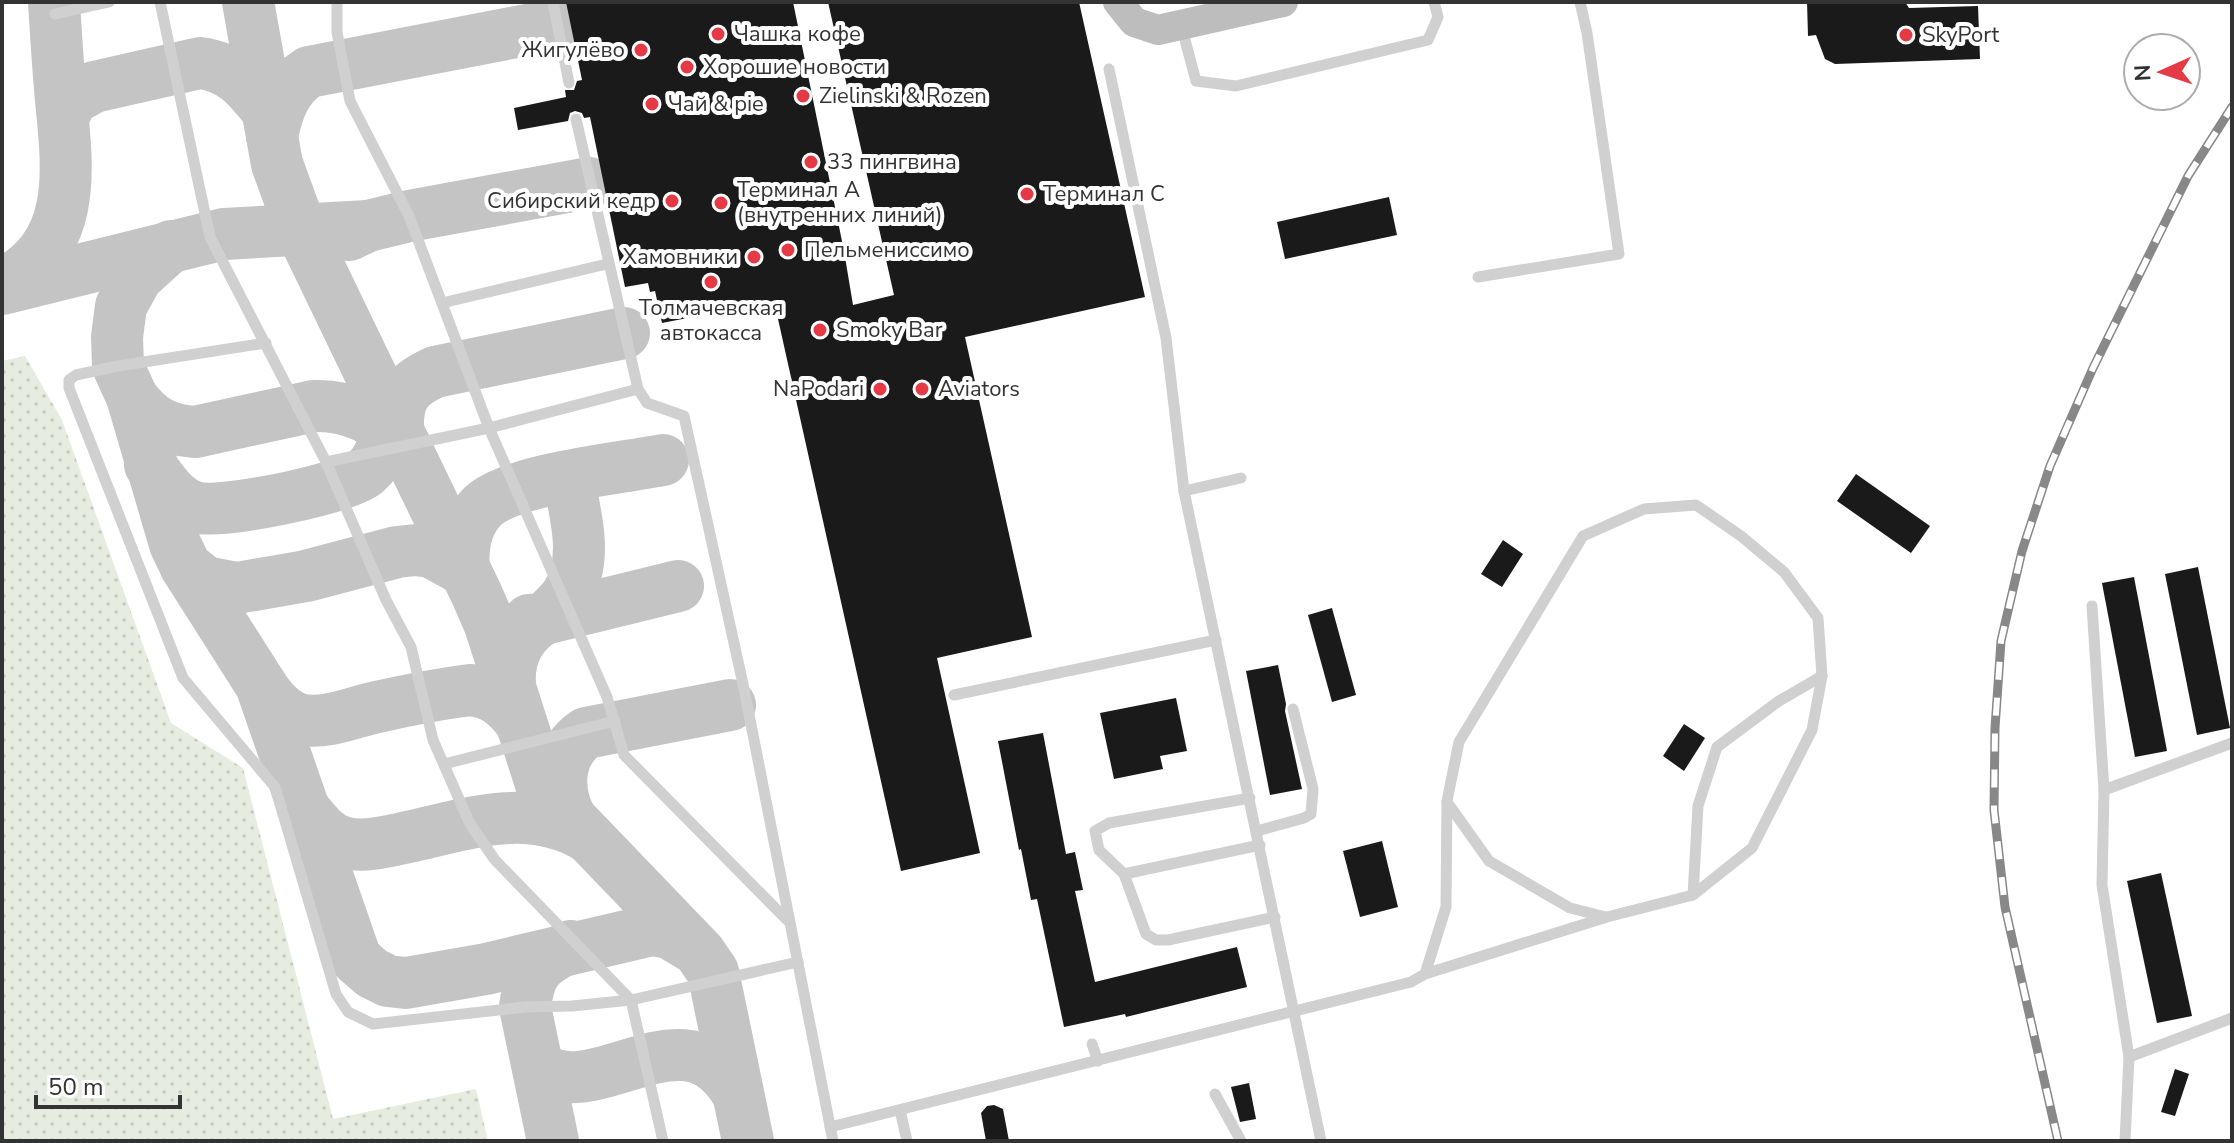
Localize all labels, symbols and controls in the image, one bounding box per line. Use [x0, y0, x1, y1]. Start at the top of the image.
place label: Чашка кофе [734, 19, 861, 49]
place label: SkyPort [1922, 20, 2000, 50]
marker: Чашка кофе [709, 25, 727, 43]
marker: SkyPort [1897, 26, 1915, 44]
north arrow [2122, 32, 2202, 112]
place label: Жигулёво [521, 35, 625, 65]
marker: Жигулёво [632, 41, 650, 59]
place label: Хорошие новости [703, 52, 886, 82]
marker: Хорошие новости [678, 58, 696, 76]
text: N [2128, 64, 2158, 82]
place label: Zielinski & Rozen [819, 81, 987, 111]
marker: Zielinski & Rozen [794, 87, 812, 105]
place label: Чай & pie [668, 89, 764, 119]
marker: Чай & pie [643, 95, 661, 113]
place label: 33 пингвина [827, 147, 957, 177]
marker: 33 пингвина [802, 153, 820, 171]
place label: Терминал А (внутренних линий) [737, 175, 942, 230]
place label: Терминал С [1043, 179, 1165, 209]
marker: Терминал С [1018, 185, 1036, 203]
place label: Сибирский кедр [487, 186, 656, 216]
marker: Сибирский кедр [663, 192, 681, 210]
marker: Терминал А (внутренних линий) [712, 194, 730, 212]
place label: Пельмениссимо [804, 235, 970, 265]
marker: Пельмениссимо [779, 241, 797, 259]
place label: Хамовники [623, 242, 738, 272]
marker: Хамовники [745, 248, 763, 266]
marker: Толмачевская автокасса [702, 273, 720, 291]
place label: Толмачевская автокасса [639, 293, 783, 348]
place label: Smoky Bar [836, 315, 943, 345]
marker: Smoky Bar [811, 321, 829, 339]
place label: NaPodari [773, 374, 864, 404]
place label: Aviators [938, 374, 1020, 404]
marker: NaPodari [871, 380, 889, 398]
marker: Aviators [913, 380, 931, 398]
scale bar [36, 1059, 180, 1109]
text: 50 m [48, 1071, 104, 1103]

